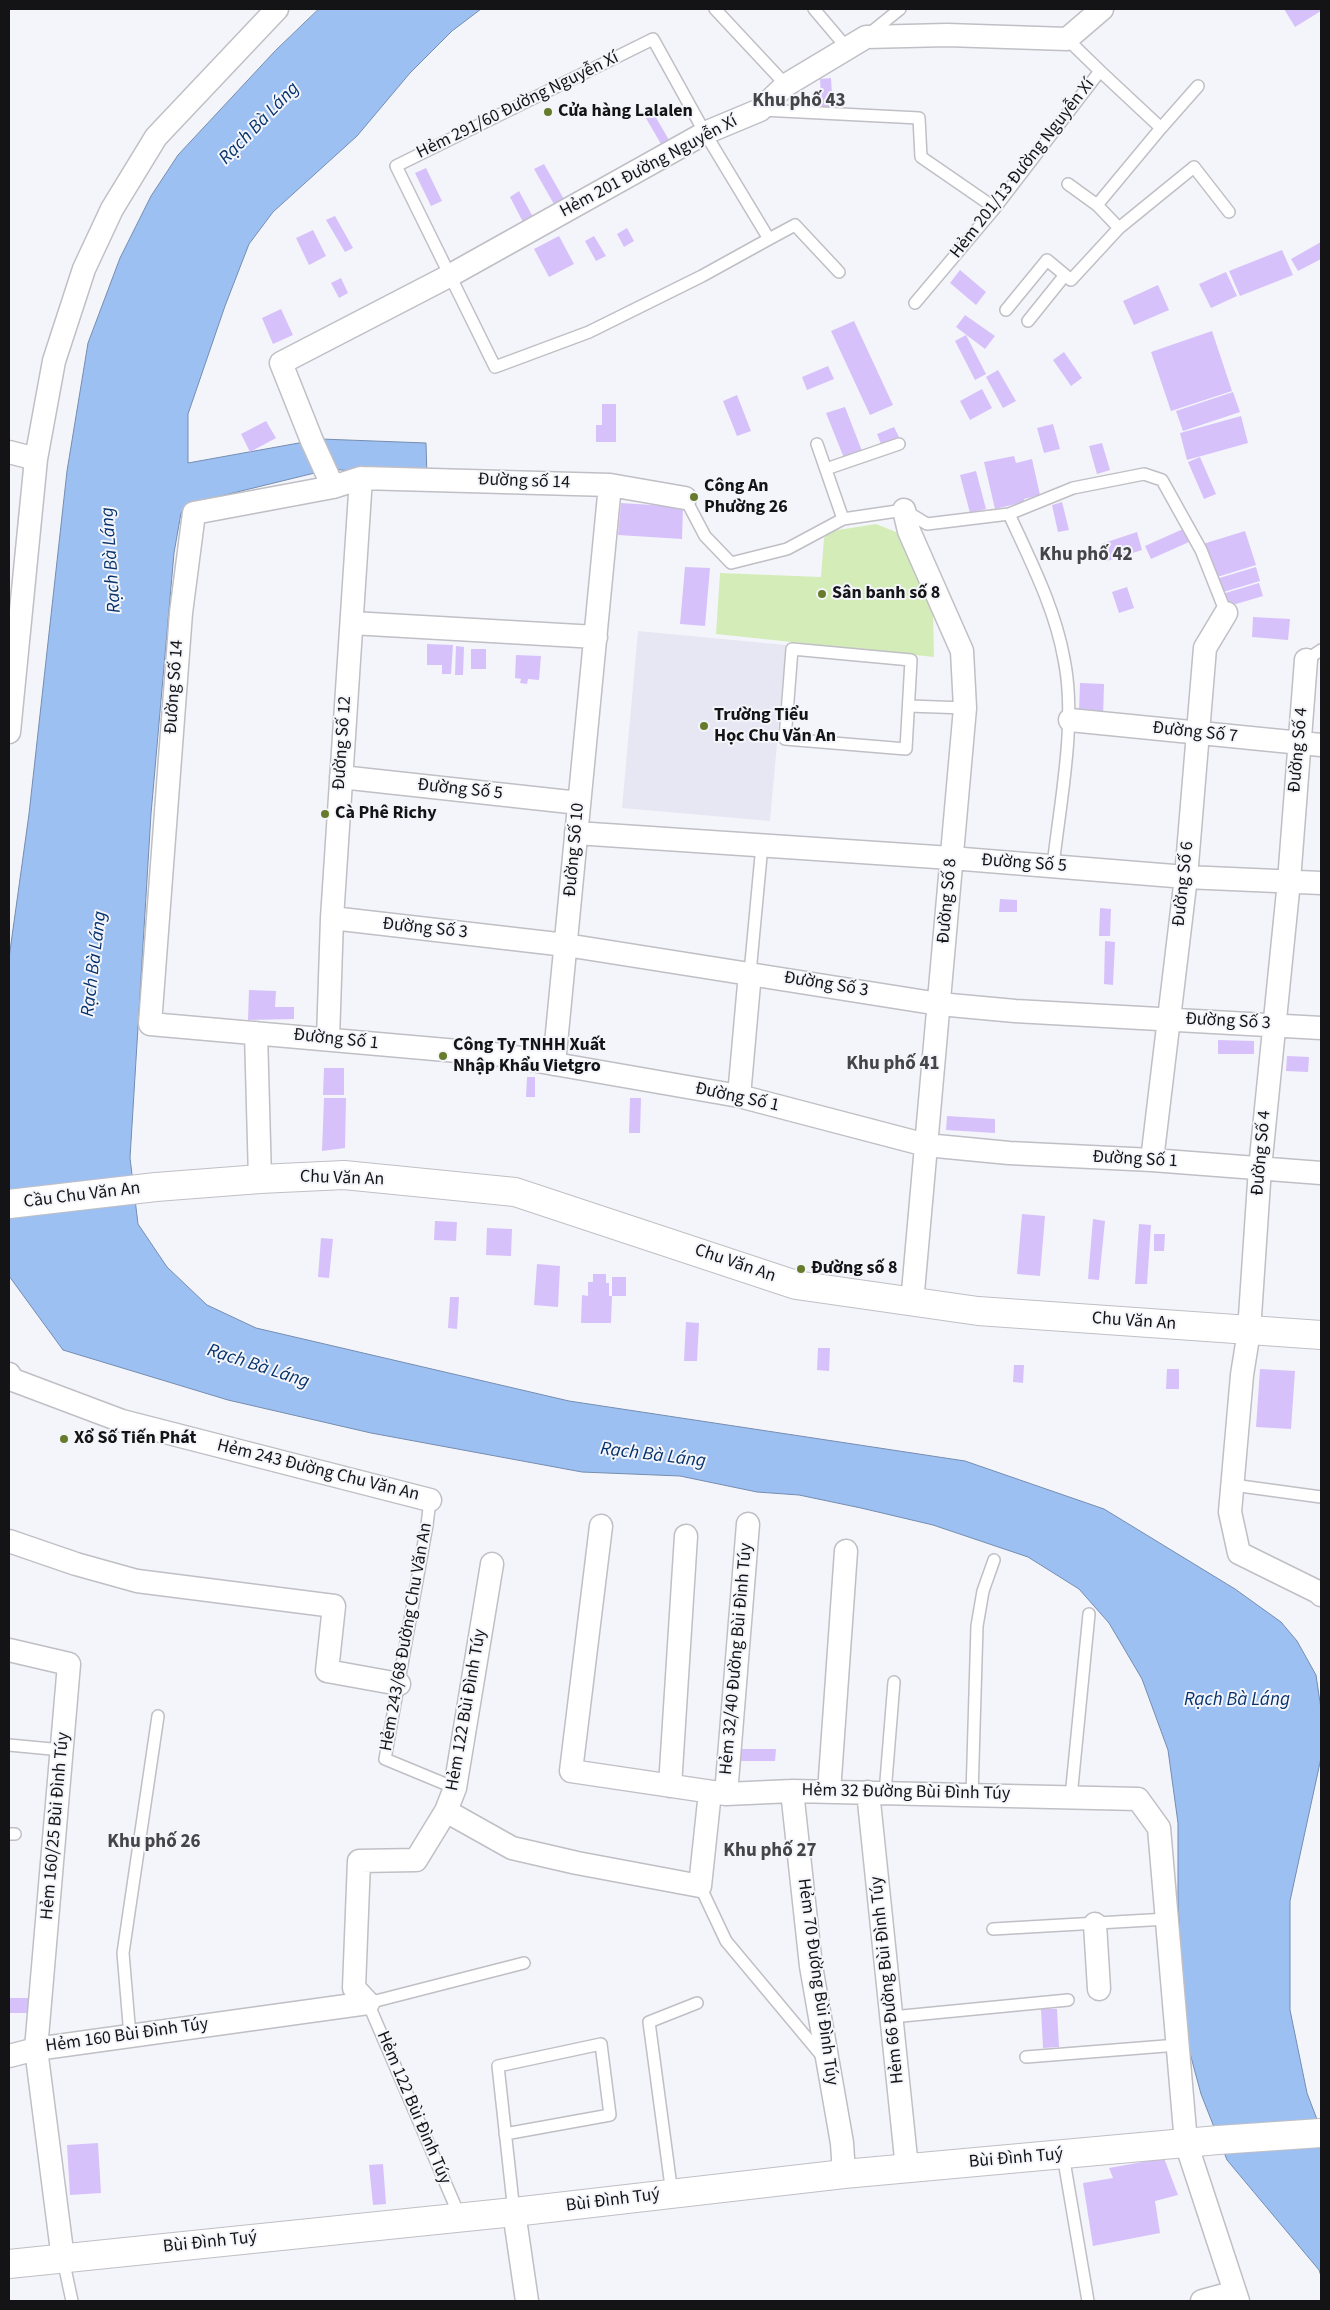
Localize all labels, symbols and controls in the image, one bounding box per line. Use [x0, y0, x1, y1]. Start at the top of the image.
street label: Hẻm 291/60 Đường Nguyễn Xí [413, 48, 623, 164]
street label: Hẻm 201/13 Đường Nguyễn Xí [946, 75, 1100, 263]
water label: Rạch Bà Láng [215, 78, 305, 170]
district label: Khu phố 43 [752, 91, 846, 113]
place label: Cửa hàng Lalalen [558, 101, 693, 123]
marker: Cửa hàng Lalalen [542, 106, 554, 118]
street label: Hẻm 201 Đường Nguyễn Xí [557, 111, 741, 223]
street label: Đường số 14 [478, 470, 570, 494]
place label: Công An Phường 26 [704, 476, 788, 518]
marker: Công An Phường 26 [688, 491, 700, 503]
water label: Rạch Bà Láng [97, 506, 127, 614]
district label: Khu phố 42 [1039, 545, 1133, 567]
place label: Sân banh số 8 [832, 583, 940, 605]
marker: Sân banh số 8 [816, 588, 828, 600]
street label: Đường Số 14 [161, 639, 189, 735]
street label: Đường Số 12 [329, 695, 357, 791]
place label: Trường Tiểu Học Chu Văn An [714, 705, 836, 748]
street label: Đường Số 4 [1285, 707, 1313, 793]
street label: Đường Số 7 [1151, 718, 1239, 748]
marker: Trường Tiểu Học Chu Văn An [698, 720, 710, 732]
street label: Đường Số 5 [416, 775, 504, 805]
street label: Đường Số 10 [560, 802, 590, 898]
place label: Cà Phê Richy [335, 803, 437, 825]
marker: Cà Phê Richy [319, 808, 331, 820]
street label: Đường Số 6 [1169, 840, 1199, 928]
street label: Đường Số 5 [981, 850, 1067, 878]
street label: Đường Số 8 [934, 858, 962, 944]
water label: Rạch Bà Láng [77, 910, 113, 1018]
street label: Đường Số 3 [381, 914, 469, 944]
street label: Đường Số 3 [782, 968, 870, 1002]
street label: Đường Số 3 [1185, 1009, 1271, 1035]
street label: Đường Số 1 [292, 1025, 380, 1055]
place label: Công Ty TNHH Xuất Nhập Khẩu Vietgro [453, 1035, 606, 1078]
marker: Công Ty TNHH Xuất Nhập Khẩu Vietgro [437, 1050, 449, 1062]
district label: Khu phố 41 [846, 1054, 940, 1076]
street label: Đường Số 1 [693, 1079, 781, 1117]
street label: Đường Số 4 [1248, 1110, 1276, 1196]
street label: Đường Số 1 [1092, 1147, 1178, 1173]
street label: Chu Văn An [299, 1167, 385, 1191]
street label: Cầu Chu Văn An [23, 1178, 141, 1214]
street label: Chu Văn An [692, 1240, 778, 1288]
place label: Đường số 8 [811, 1258, 898, 1280]
marker: Đường số 8 [795, 1263, 807, 1275]
street label: Chu Văn An [1091, 1308, 1177, 1336]
water label: Rạch Bà Láng [204, 1340, 312, 1394]
place label: Xổ Số Tiến Phát [74, 1428, 196, 1450]
marker: Xổ Số Tiến Phát [58, 1433, 70, 1445]
street label: Hẻm 243 Đường Chu Văn An [215, 1435, 421, 1507]
water label: Rạch Bà Láng [599, 1438, 707, 1474]
street label: Hẻm 243/68 Đường Chu Văn An [376, 1521, 438, 1753]
street label: Hẻm 32/40 Đường Bùi Đình Túy [716, 1542, 758, 1776]
street label: Hẻm 122 Bùi Đình Túy [442, 1627, 492, 1793]
water label: Rạch Bà Láng [1184, 1690, 1290, 1712]
street label: Hẻm 160/25 Bùi Đình Túy [37, 1731, 75, 1921]
street label: Hẻm 32 Đường Bùi Đình Túy [801, 1780, 1011, 1806]
district label: Khu phố 26 [107, 1832, 201, 1854]
district label: Khu phố 27 [723, 1841, 817, 1863]
street label: Hẻm 66 Đường Bùi Đình Túy [866, 1875, 910, 2085]
street label: Hẻm 70 Đường Bùi Đình Túy [792, 1877, 842, 2087]
street label: Hẻm 160 Bùi Đình Túy [44, 2014, 210, 2058]
street label: Hẻm 122 Bùi Đình Túy [371, 2028, 455, 2188]
street label: Bùi Đình Tuý [968, 2144, 1064, 2174]
street label: Bùi Đình Tuý [565, 2185, 661, 2217]
street label: Bùi Đình Tuý [162, 2227, 258, 2259]

